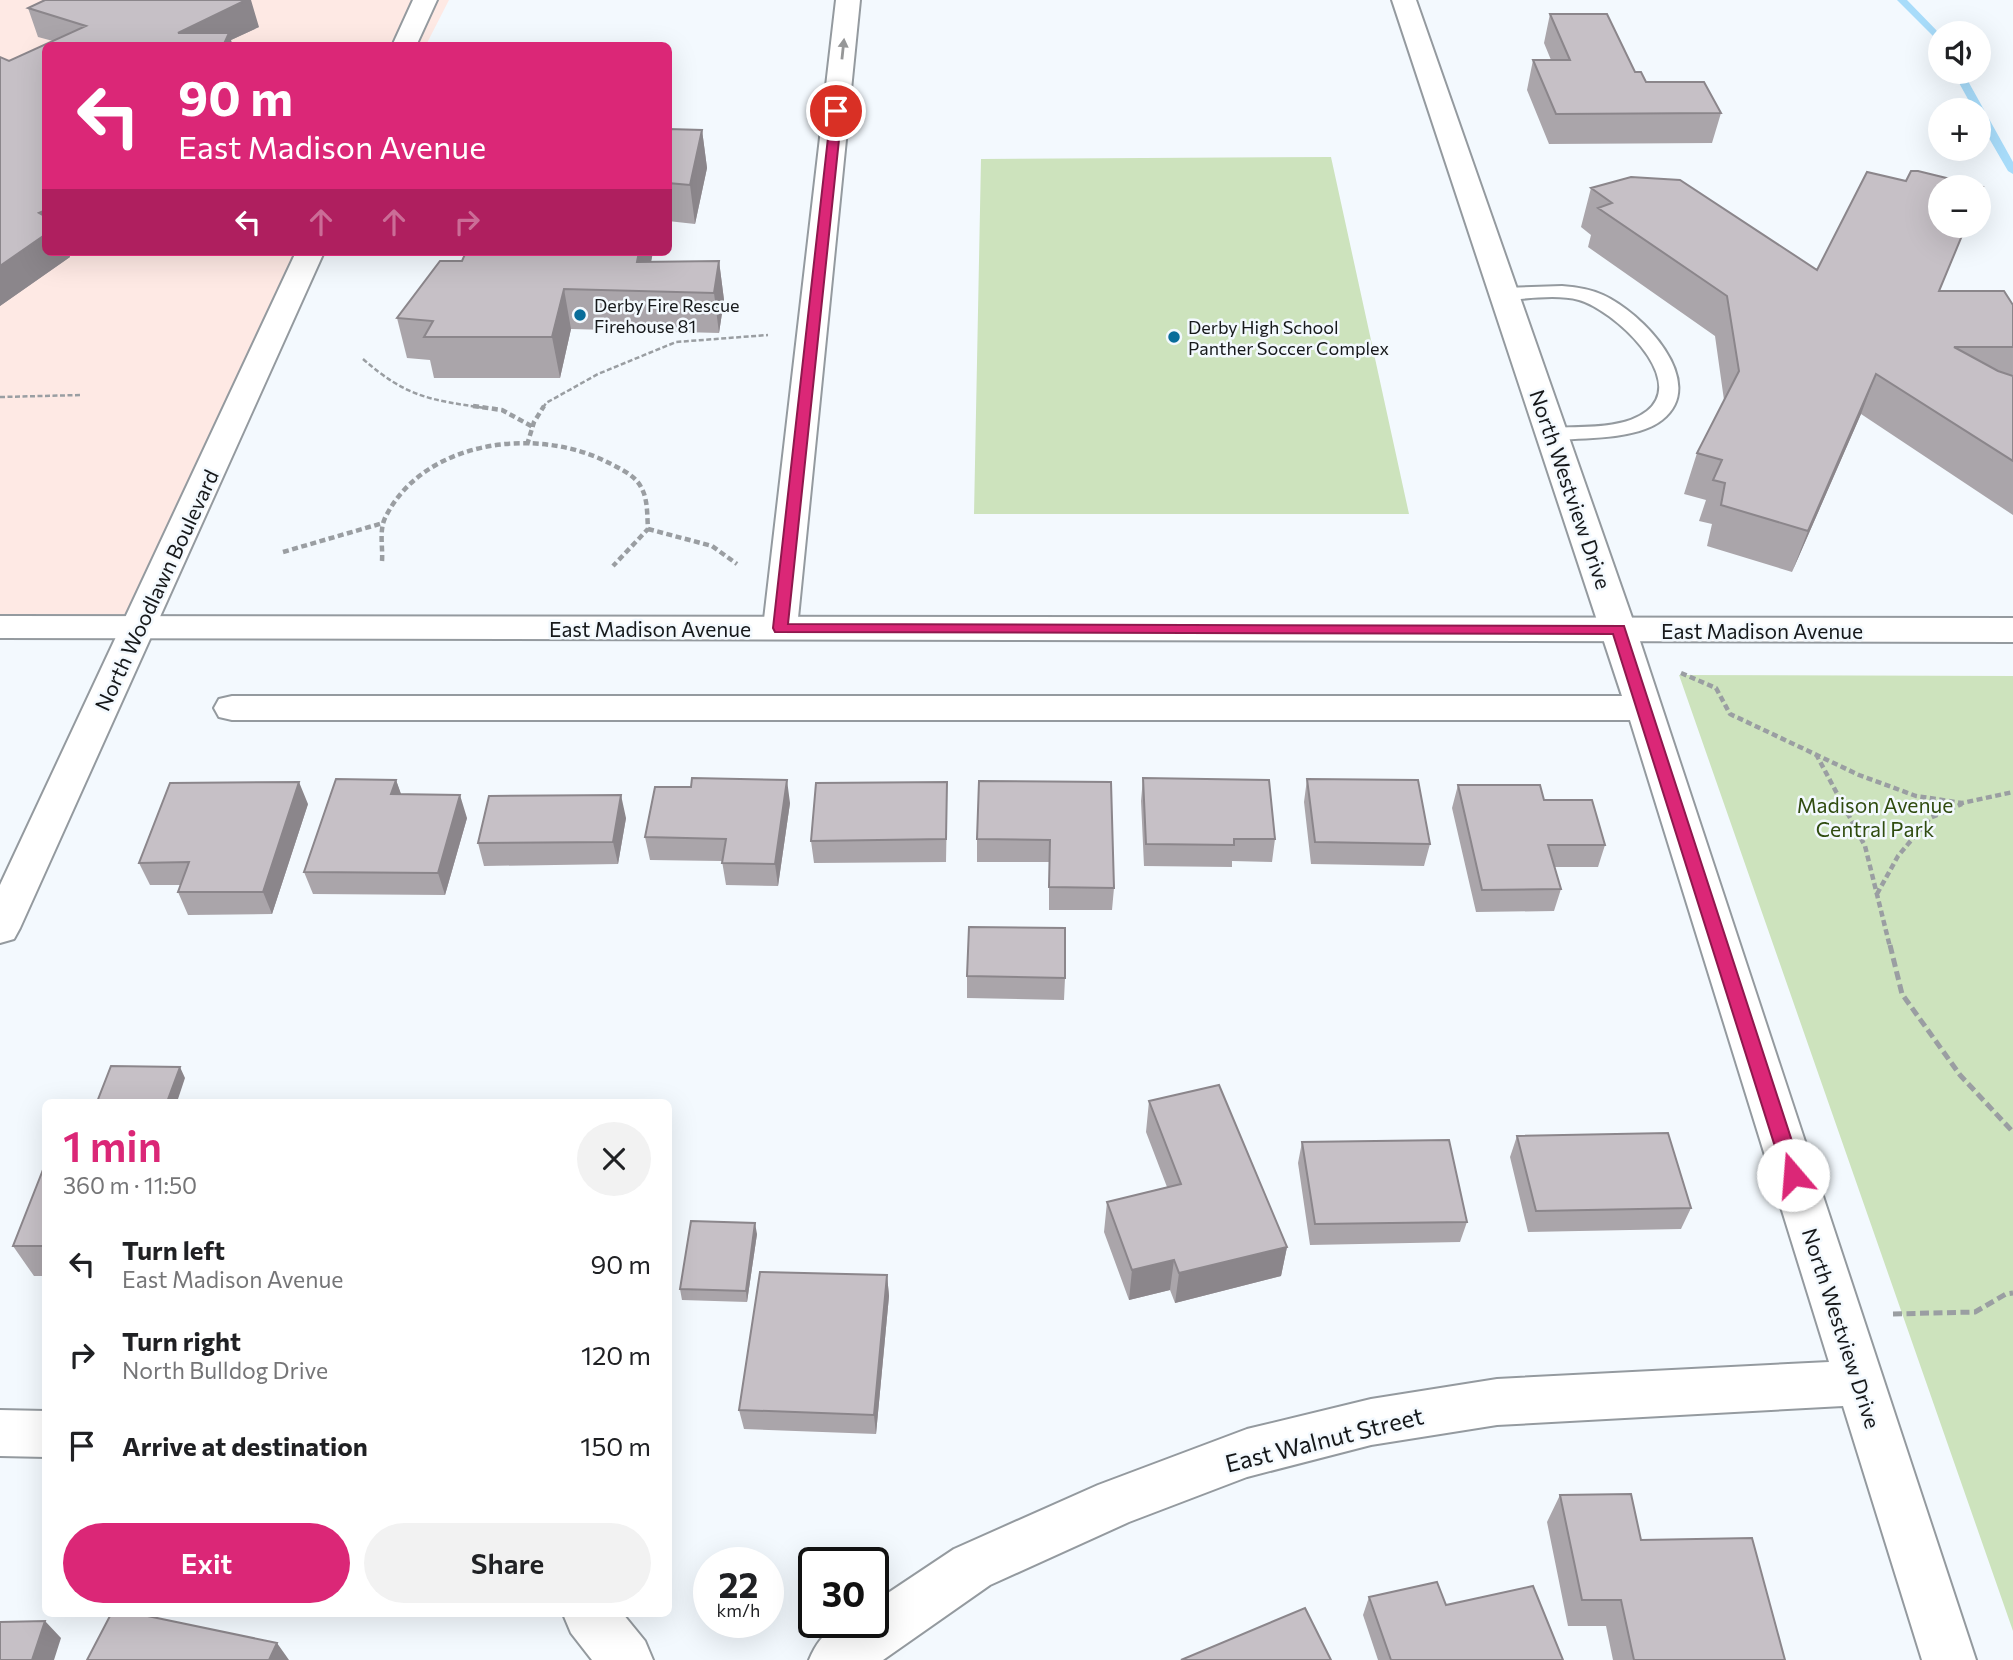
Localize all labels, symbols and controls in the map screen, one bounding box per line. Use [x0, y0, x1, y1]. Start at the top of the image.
map controls [1928, 21, 1991, 238]
button: sound [1928, 21, 1991, 84]
one-way arrow [838, 38, 849, 60]
text: 90 m [178, 66, 293, 126]
icon: left [63, 70, 154, 161]
pin [806, 81, 866, 141]
icon: arrive [817, 92, 855, 130]
button: + [1928, 98, 1991, 161]
text: East Madison Avenue [178, 126, 486, 166]
button: − [1928, 175, 1991, 238]
icon: left [229, 203, 267, 241]
icon: ahead [302, 203, 340, 241]
icon: ahead [375, 203, 413, 241]
icon: right [448, 203, 486, 241]
place label: Derby Fire Rescue Firehouse 81 [594, 294, 740, 337]
marker: Derby Fire Rescue Firehouse 81 [572, 307, 588, 323]
place label: Derby High School Panther Soccer Complex [1188, 316, 1390, 359]
marker: Derby High School Panther Soccer Complex [1166, 329, 1182, 345]
street label: North Westview Drive [1525, 386, 1617, 592]
street label: North Woodlawn Boulevard [89, 465, 223, 715]
street label: East Madison Avenue [549, 616, 751, 641]
street label: East Madison Avenue [1661, 618, 1863, 643]
park label: Madison Avenue Central Park [1797, 792, 1953, 841]
text: 1 min [63, 1119, 162, 1171]
button: close [577, 1122, 651, 1196]
position arrow [1756, 1138, 1830, 1212]
text: 360 m · 11:50 [63, 1171, 197, 1199]
street label: North Westview Drive [1798, 1225, 1886, 1431]
text: Turn left [122, 1234, 225, 1265]
icon: left [63, 1245, 101, 1283]
text: 90 m [591, 1248, 651, 1279]
text: East Madison Avenue [122, 1265, 343, 1293]
text: Turn right [122, 1325, 241, 1356]
icon: right [63, 1336, 101, 1374]
text: 120 m [581, 1339, 651, 1370]
text: North Bulldog Drive [122, 1356, 328, 1384]
street label: East Walnut Street [1222, 1400, 1426, 1478]
icon: arrive [63, 1427, 101, 1465]
text: Arrive at destination [122, 1430, 368, 1461]
text: 150 m [580, 1430, 651, 1461]
button: Exit [63, 1523, 350, 1603]
button: Share [364, 1523, 651, 1603]
speed limit sign: 30 [798, 1547, 889, 1638]
text: 22 [719, 1562, 758, 1605]
text: km/h [717, 1599, 760, 1621]

